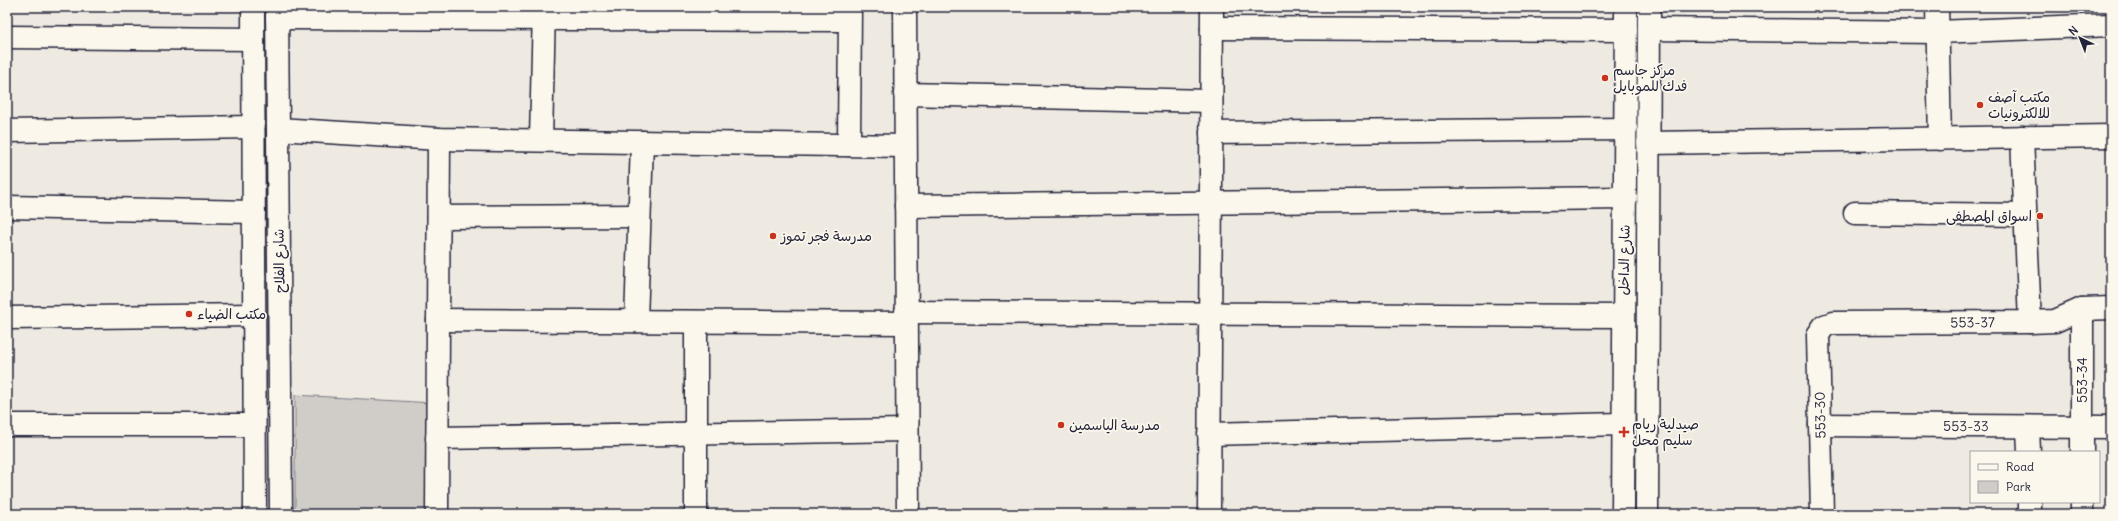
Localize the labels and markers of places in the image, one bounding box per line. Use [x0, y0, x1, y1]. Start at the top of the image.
place label: مركز جاسم فدك للموبايل [1613, 61, 1687, 95]
marker: مركز جاسم فدك للموبايل [1600, 73, 1610, 83]
place label: مكتب آصف للالكترونيات [1988, 88, 2050, 122]
marker: مكتب آصف للالكترونيات [1975, 100, 1985, 110]
place label: اسواق المصطفى [1946, 207, 2032, 225]
marker: اسواق المصطفى [2035, 211, 2045, 221]
place label: مدرسة فجر تموز [780, 227, 872, 245]
marker: مدرسة فجر تموز [768, 231, 778, 241]
place label: مكتب الضياء [197, 305, 266, 323]
marker: مكتب الضياء [184, 309, 194, 319]
place label: صيدلية ريام سليم محل [1632, 415, 1699, 451]
place label: مدرسة الياسمين [1069, 416, 1160, 434]
marker: مدرسة الياسمين [1056, 420, 1066, 430]
marker: صيدلية ريام سليم محل [1619, 427, 1629, 437]

